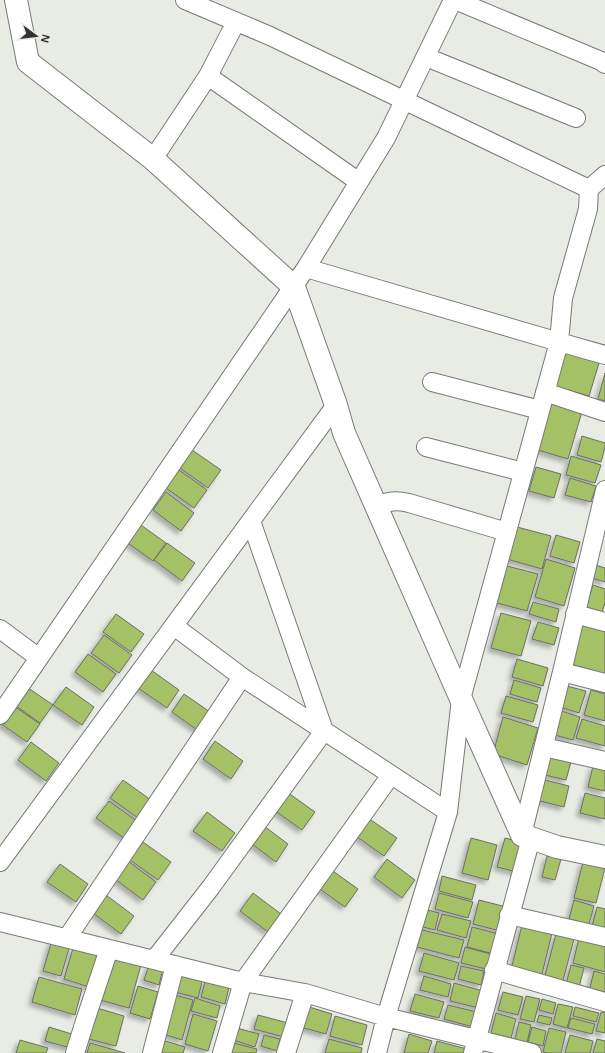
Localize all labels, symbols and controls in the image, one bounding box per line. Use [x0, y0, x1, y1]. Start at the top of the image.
north arrow [16, 16, 56, 56]
text: N [39, 33, 52, 44]

